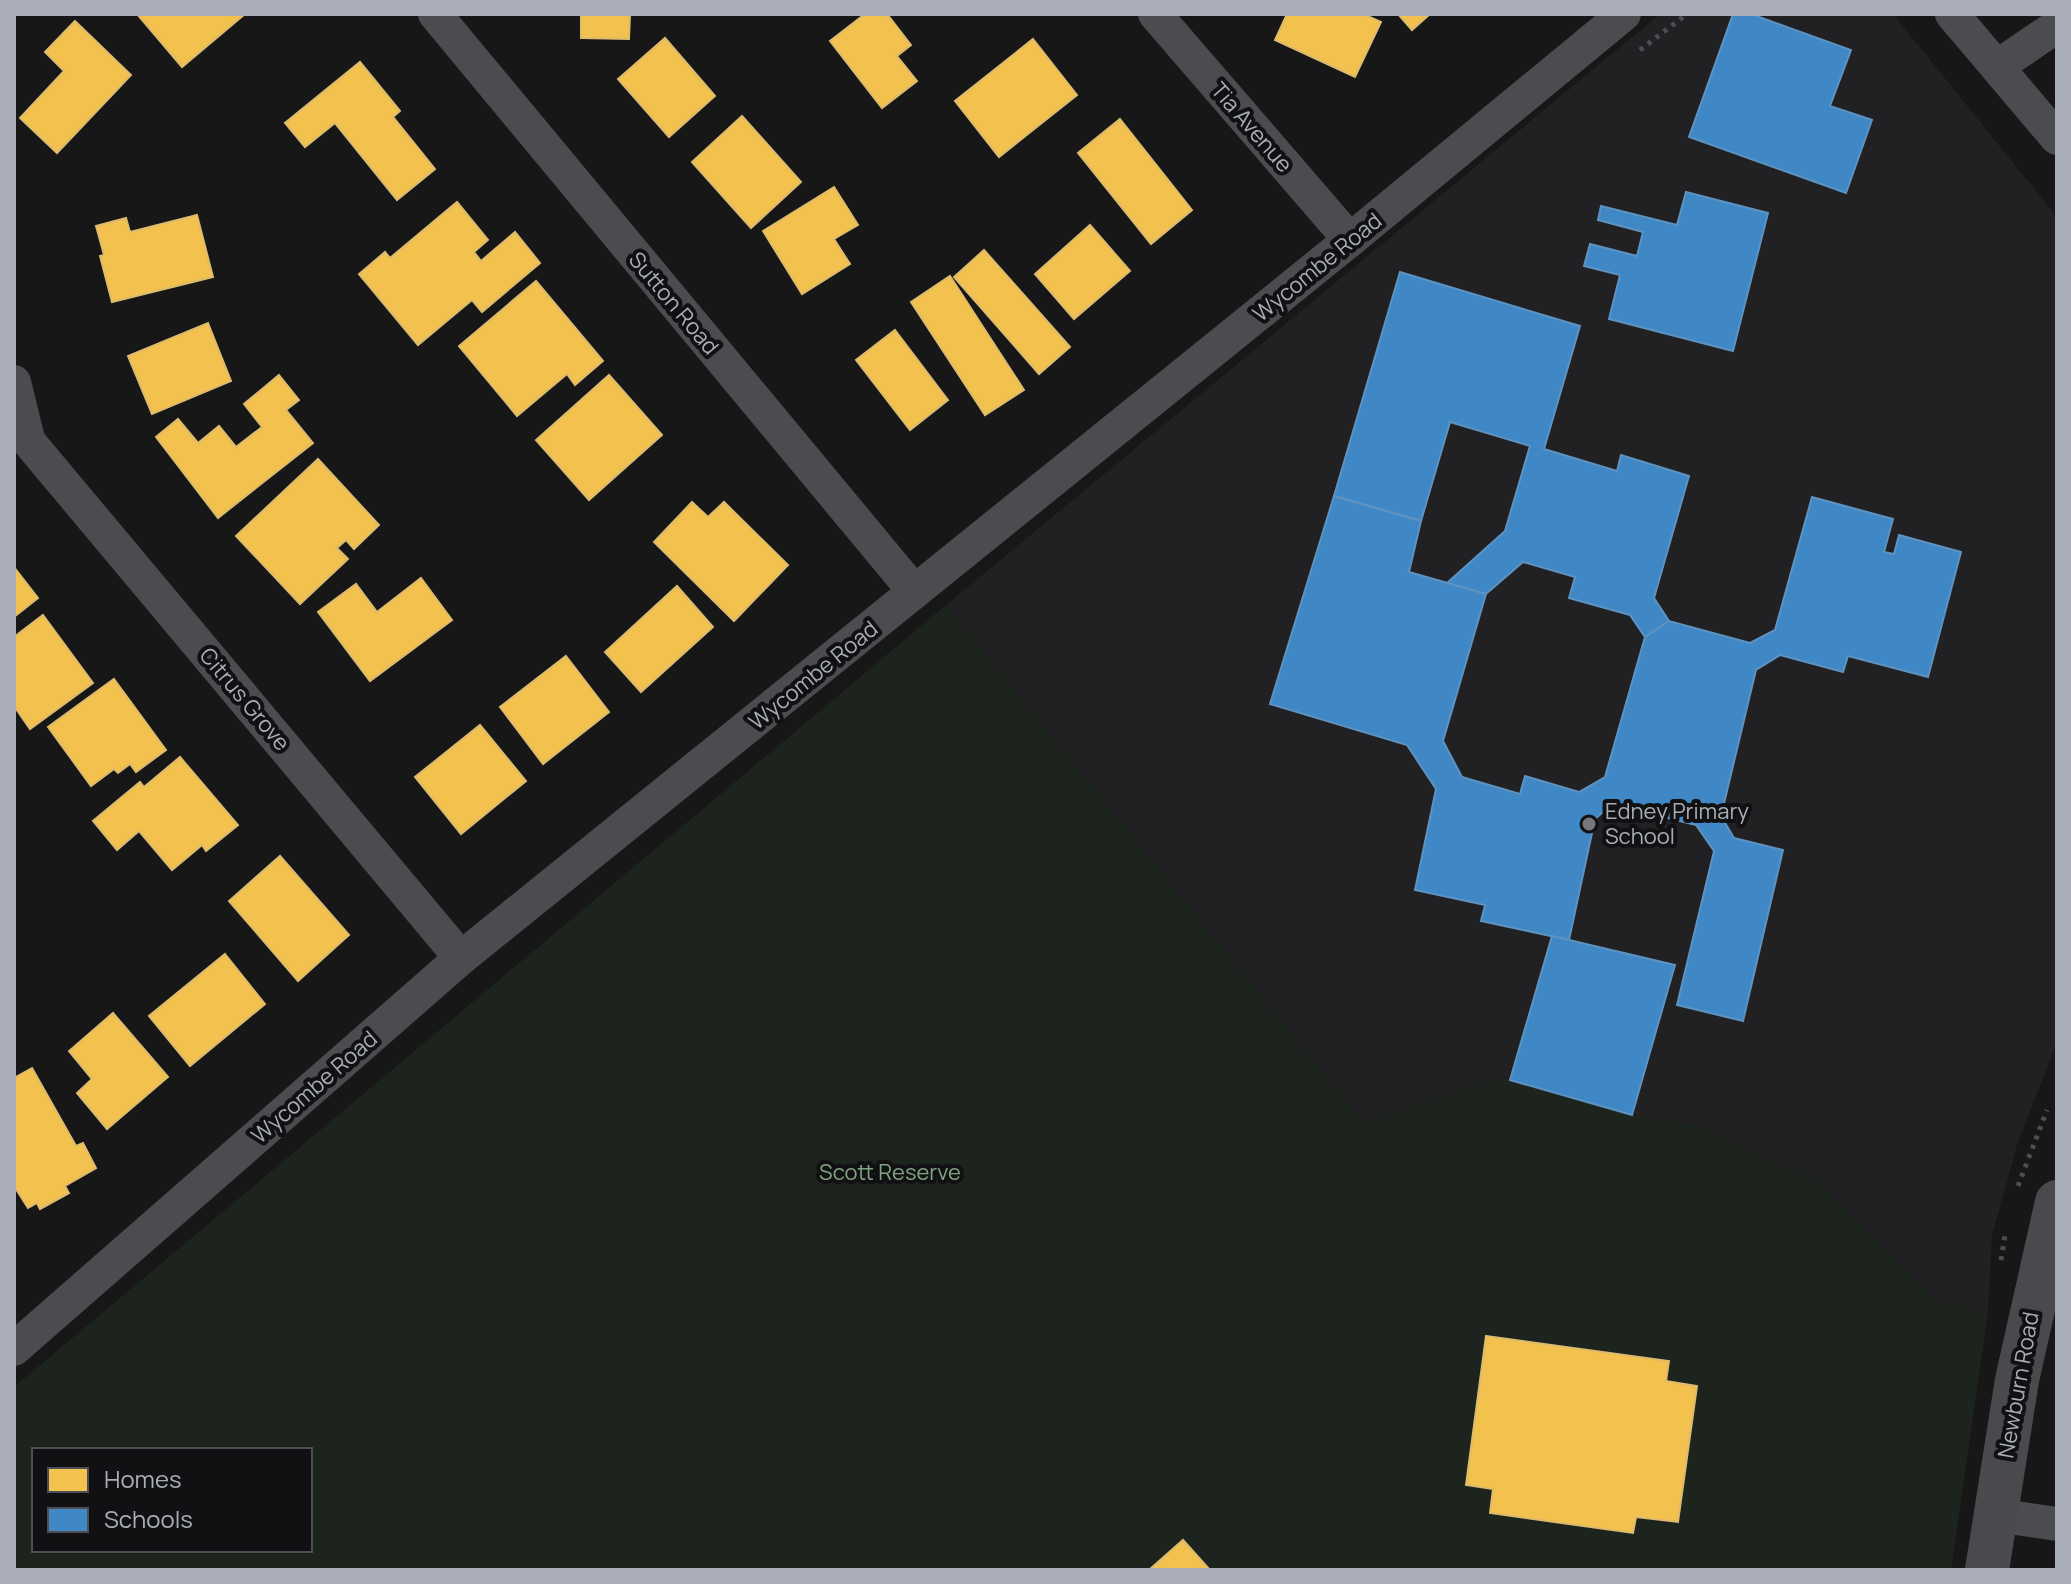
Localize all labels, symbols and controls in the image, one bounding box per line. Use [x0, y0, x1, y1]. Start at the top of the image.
street label: Tia Avenue [1205, 76, 1300, 179]
street label: Wycombe Road [1246, 206, 1388, 328]
street label: Sutton Road [622, 245, 726, 361]
street label: Wycombe Road [742, 614, 884, 736]
street label: Citrus Grove [193, 641, 297, 757]
place label: Edney Primary School [1605, 796, 1749, 851]
marker: Edney Primary School [1580, 815, 1598, 833]
street label: Wycombe Road [245, 1024, 383, 1150]
park label: Scott Reserve [819, 1157, 961, 1187]
street label: Newburn Road [1990, 1310, 2046, 1460]
legend [32, 1448, 312, 1552]
text: Homes [104, 1462, 182, 1495]
text: Schools [104, 1502, 193, 1535]

